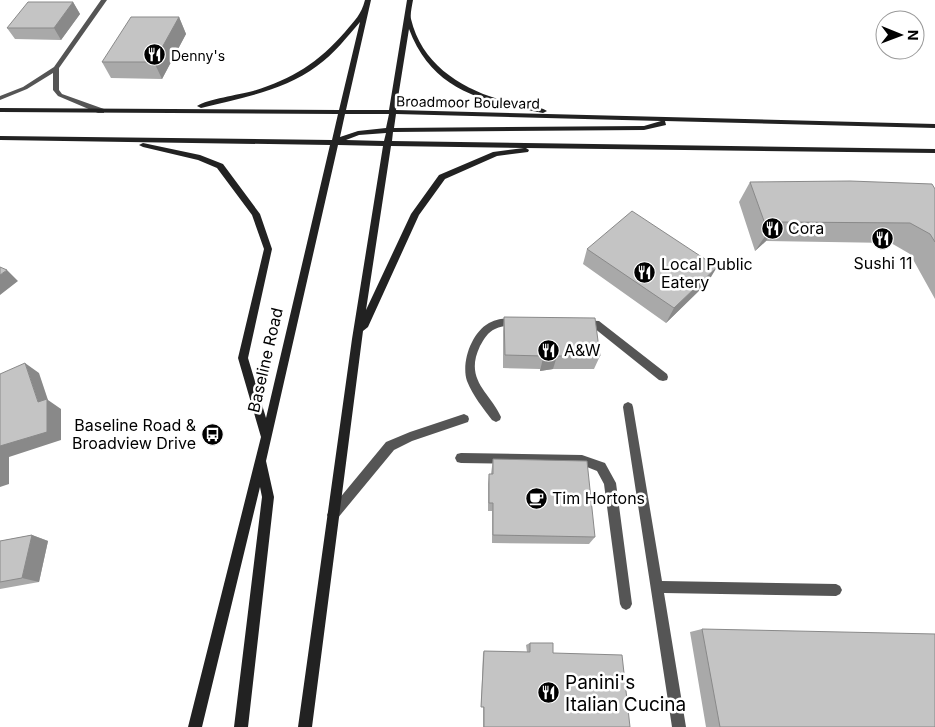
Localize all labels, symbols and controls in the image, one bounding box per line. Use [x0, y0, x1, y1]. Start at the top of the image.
north arrow [875, 10, 925, 60]
text: N [905, 30, 922, 41]
restaurant icon: Denny's [143, 43, 167, 67]
place label: Denny's [171, 47, 225, 64]
street label: Broadmoor Boulevard [396, 92, 540, 112]
restaurant icon: Cora [760, 216, 784, 240]
place label: Cora [788, 218, 824, 238]
restaurant icon: Sushi 11 [871, 227, 895, 251]
place label: Sushi 11 [853, 253, 913, 273]
place label: Local Public Eatery [661, 254, 753, 292]
restaurant icon: Local Public Eatery [633, 261, 657, 285]
street label: Baseline Road [243, 306, 287, 414]
restaurant icon: A&W [536, 338, 560, 362]
place label: A&W [564, 340, 601, 360]
place label: Baseline Road & Broadview Drive [72, 415, 197, 453]
bus stop icon: Baseline Road & Broadview Drive [200, 422, 224, 446]
cafe icon: Tim Hortons [524, 486, 548, 510]
place label: Tim Hortons [552, 488, 645, 508]
place label: Panini's Italian Cucina [565, 671, 686, 716]
restaurant icon: Panini's Italian Cucina [537, 681, 561, 705]

